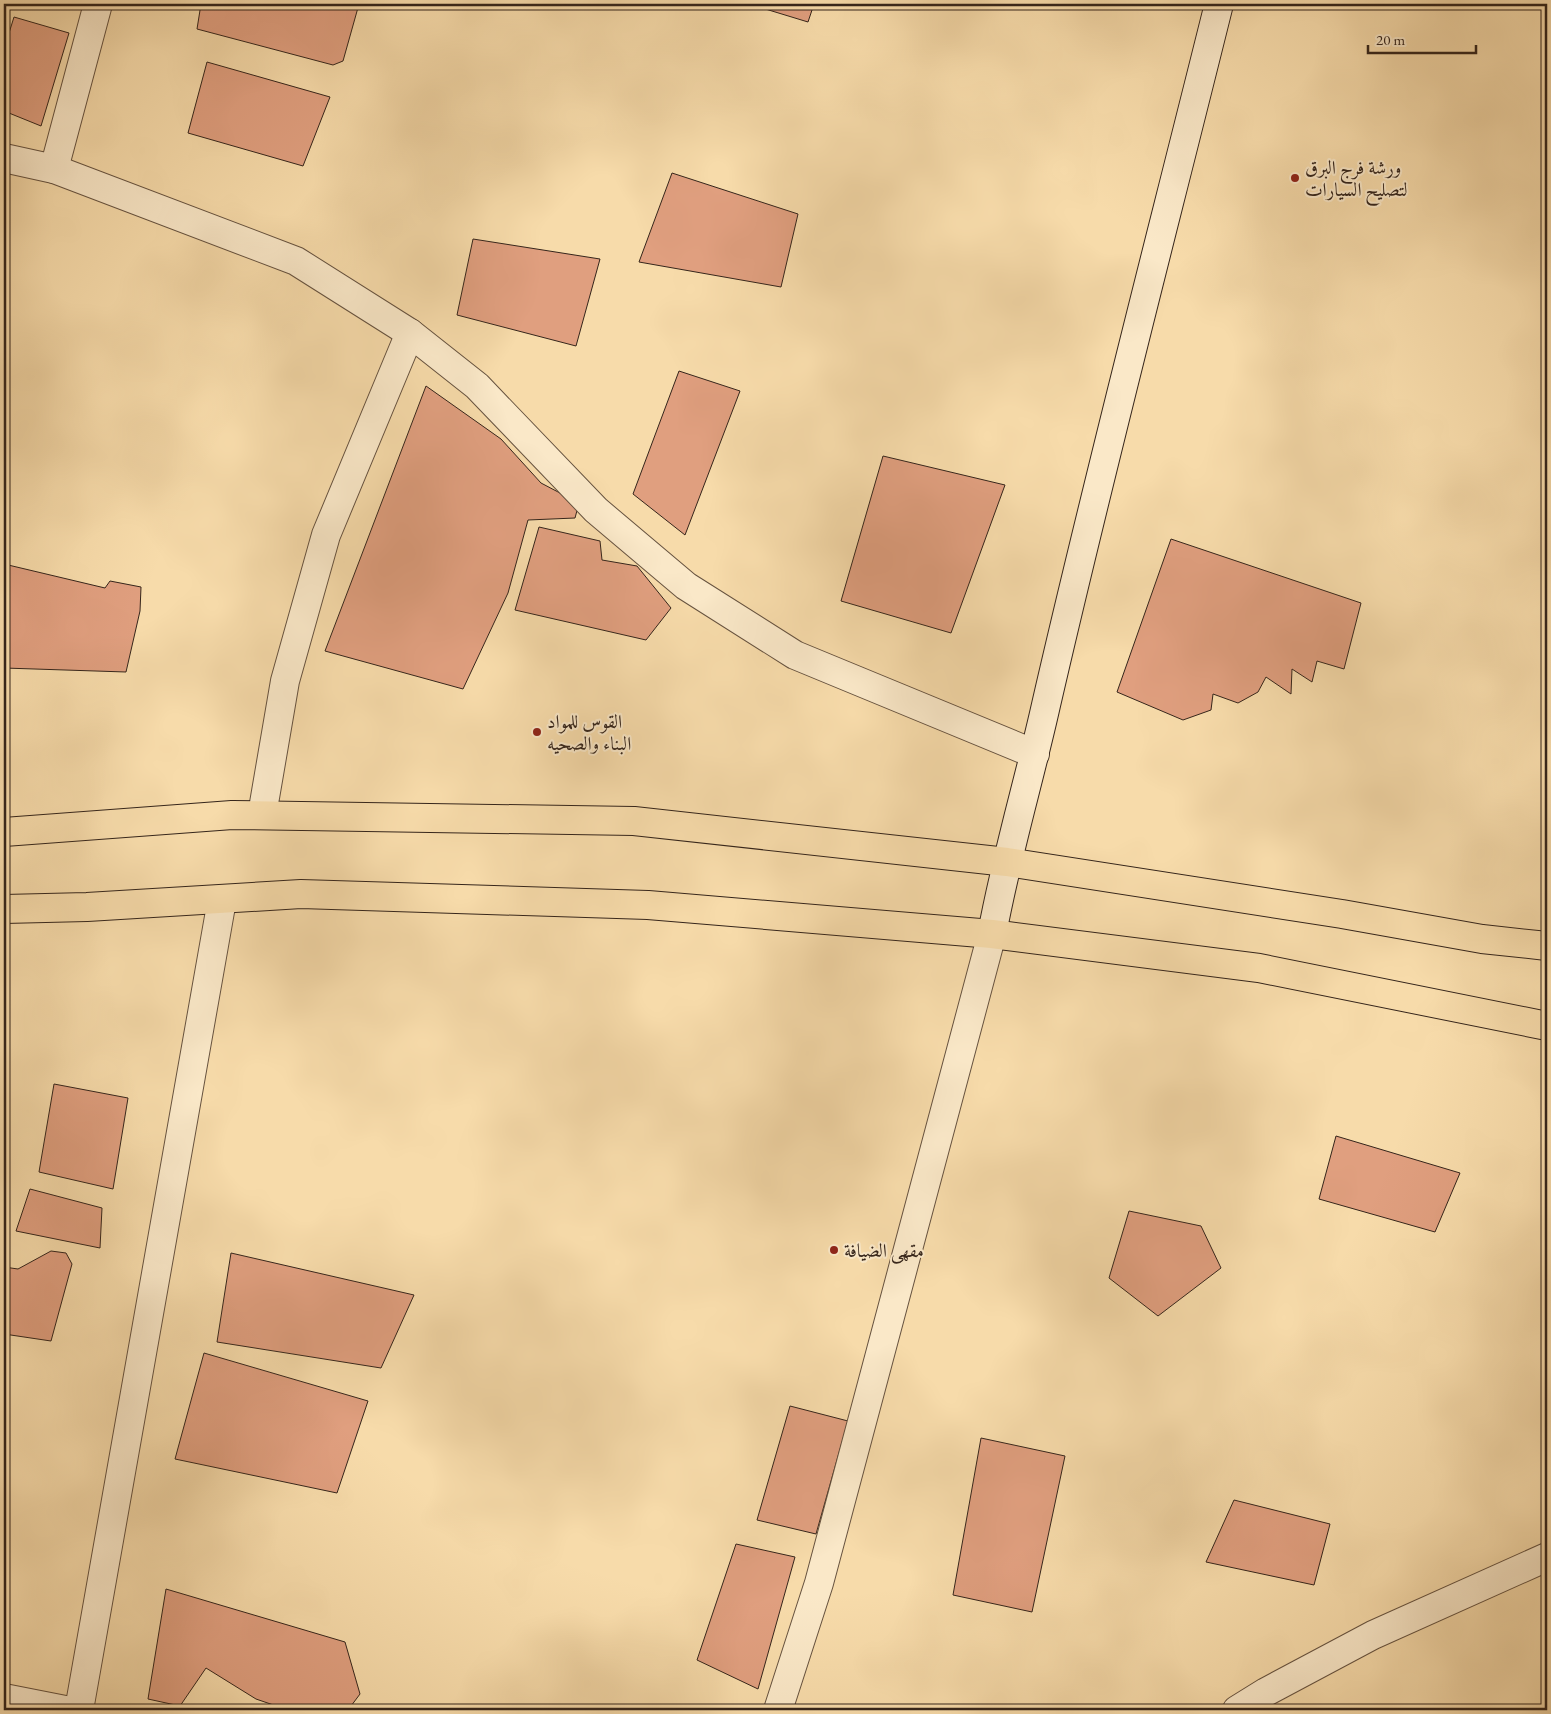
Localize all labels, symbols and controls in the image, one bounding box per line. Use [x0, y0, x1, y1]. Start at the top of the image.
scale bar [1368, 22, 1476, 54]
text: 20 m [1376, 30, 1405, 49]
place label: ورشة فرج البرق لتصليح السيارات [1305, 155, 1408, 207]
marker: ورشة فرج البرق لتصليح السيارات [1289, 172, 1301, 184]
place label: القوس للمواد البناء والصحيه [547, 709, 631, 756]
marker: القوس للمواد البناء والصحيه [531, 726, 543, 738]
place label: مقهى الضيافة [844, 1238, 924, 1264]
marker: مقهى الضيافة [828, 1244, 840, 1256]

